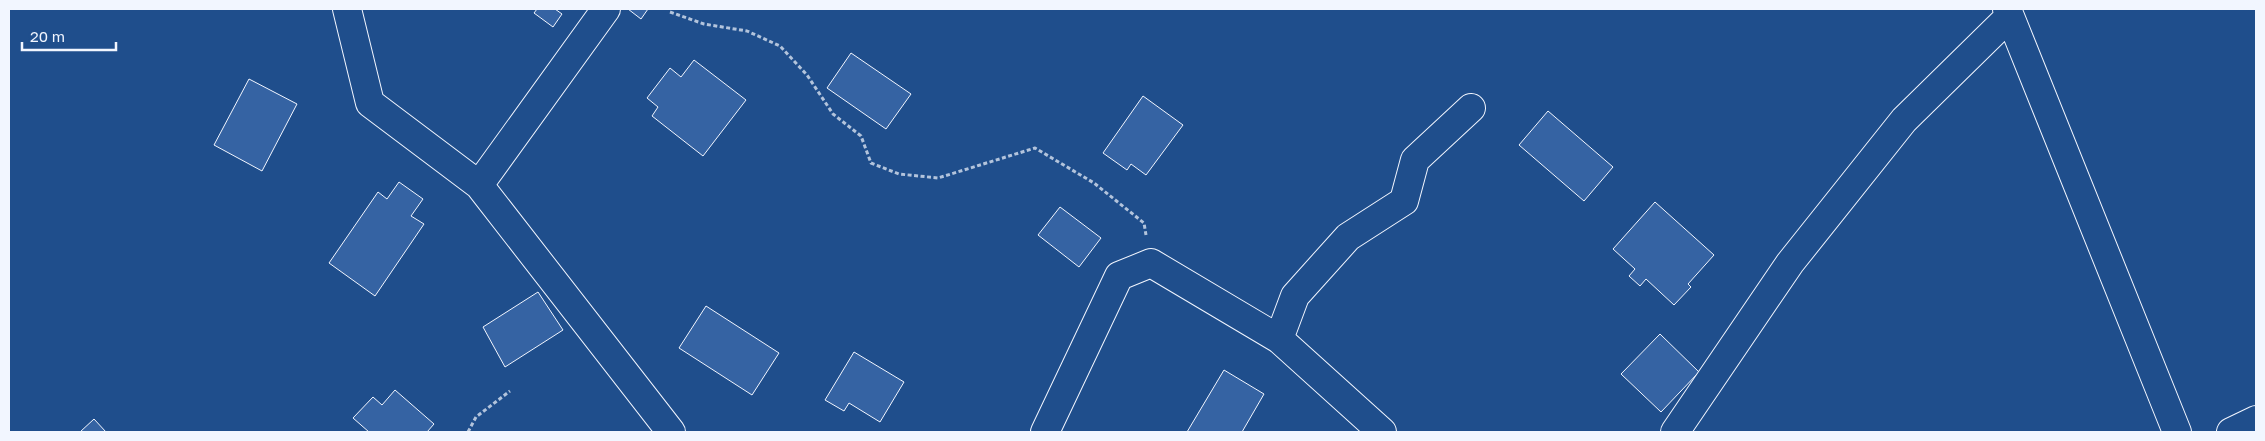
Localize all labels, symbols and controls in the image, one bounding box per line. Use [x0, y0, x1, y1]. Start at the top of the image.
scale bar [22, 20, 116, 52]
text: 20 m [30, 27, 65, 45]

